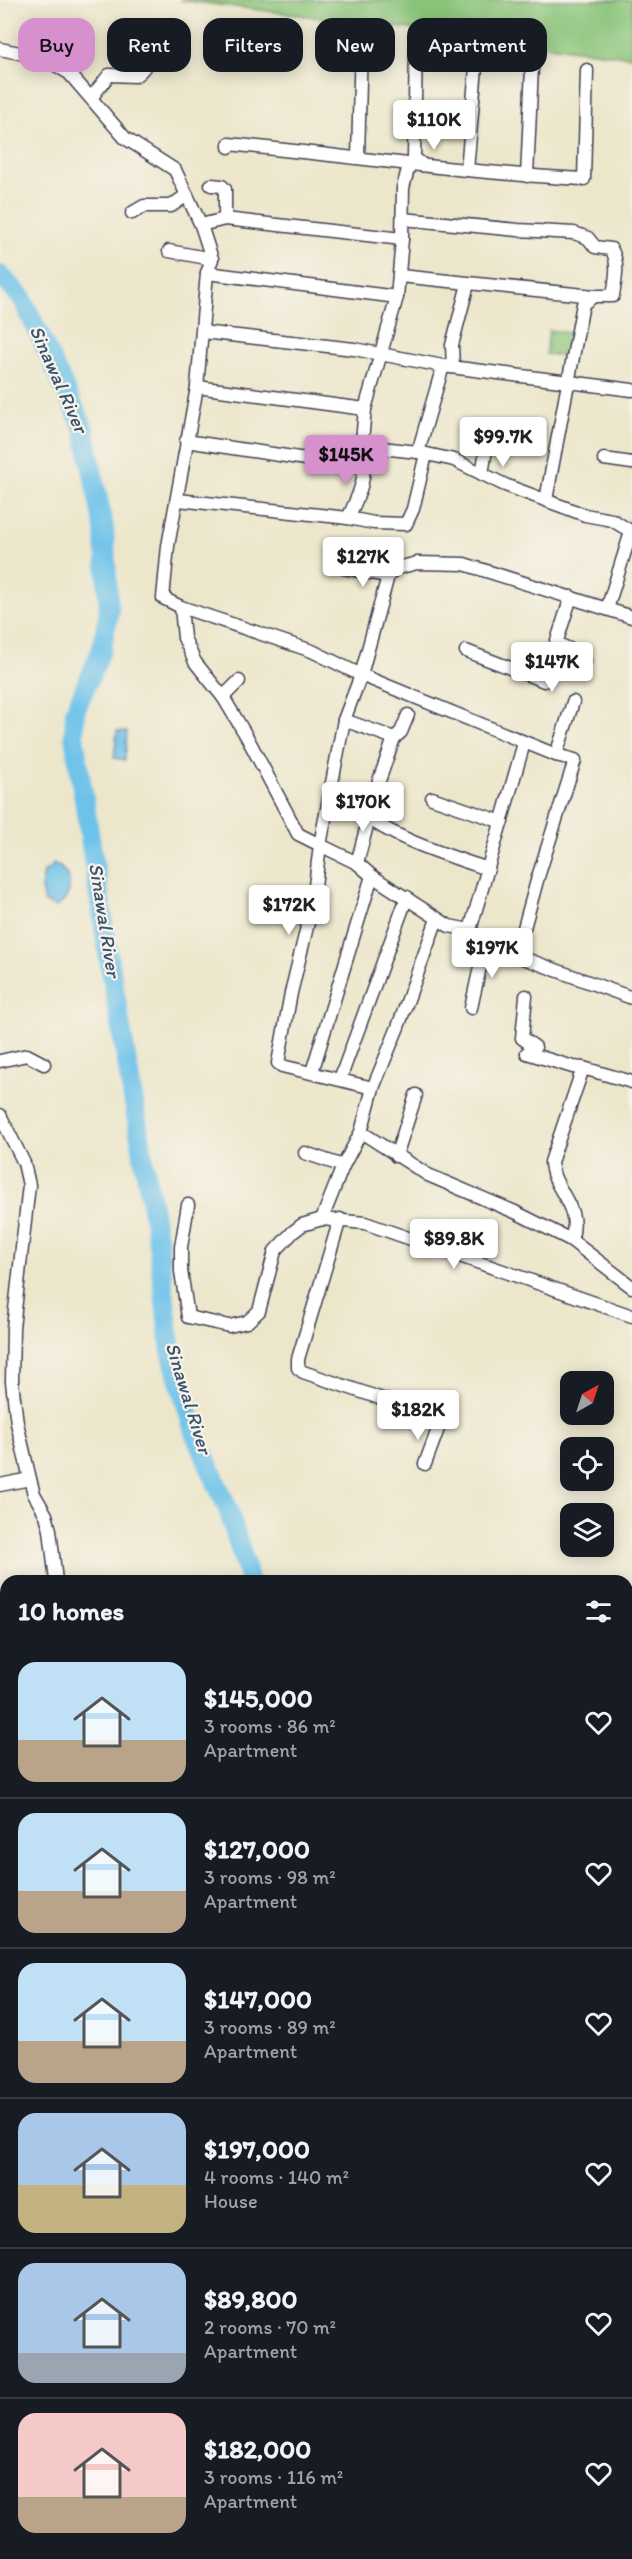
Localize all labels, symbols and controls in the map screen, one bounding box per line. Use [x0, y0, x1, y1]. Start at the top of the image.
chip: Buy [18, 18, 95, 72]
chip: Rent [107, 18, 191, 72]
chip: Filters [203, 18, 303, 72]
chip: New [315, 18, 395, 72]
chip: Apartment [407, 18, 547, 72]
pin: $110K [392, 100, 476, 151]
text: $110K [407, 107, 461, 131]
water label: Sinawal River [25, 322, 94, 439]
pin: $99.7K [454, 417, 552, 468]
text: $99.7K [474, 424, 532, 448]
pin: $145K [304, 435, 388, 486]
text: $145K [319, 442, 373, 466]
pin: $127K [321, 537, 405, 588]
text: $127K [337, 544, 389, 568]
pin: $147K [510, 642, 594, 693]
text: $147K [525, 649, 579, 673]
pin: $170K [321, 782, 405, 833]
text: $170K [336, 789, 390, 813]
water label: Sinawal River [84, 861, 126, 981]
pin: $172K [247, 885, 331, 936]
text: $172K [263, 892, 315, 916]
pin: $197K [450, 928, 534, 979]
text: $197K [466, 935, 518, 959]
pin: $89.8K [405, 1219, 503, 1270]
text: $89.8K [424, 1226, 484, 1250]
water label: Sinawal River [161, 1339, 218, 1459]
north arrow [560, 1371, 614, 1425]
map controls [560, 1371, 614, 1557]
pin: $182K [376, 1390, 460, 1441]
text: $182K [391, 1397, 445, 1421]
button: locate [560, 1437, 614, 1491]
button: layers [560, 1503, 614, 1557]
text: 10 homes [18, 1595, 124, 1627]
icon: filters [582, 1595, 615, 1628]
text: $145,000 [204, 1682, 313, 1714]
icon: home [66, 1686, 138, 1758]
icon: heart [582, 1706, 615, 1739]
text: 3 rooms · 86 m² [204, 1714, 336, 1738]
text: Apartment [204, 1738, 297, 1762]
text: $127,000 [204, 1833, 310, 1865]
icon: home [66, 1837, 138, 1909]
icon: heart [582, 1857, 615, 1890]
text: 3 rooms · 98 m² [204, 1865, 336, 1889]
text: Apartment [204, 1889, 297, 1913]
text: $147,000 [204, 1983, 312, 2015]
icon: home [66, 1987, 138, 2059]
icon: heart [582, 2007, 615, 2040]
text: 3 rooms · 89 m² [204, 2015, 336, 2039]
text: Apartment [204, 2039, 297, 2063]
text: $197,000 [204, 2133, 310, 2165]
icon: home [66, 2137, 138, 2209]
icon: heart [582, 2157, 615, 2190]
text: 4 rooms · 140 m² [204, 2165, 349, 2189]
text: House [204, 2189, 258, 2213]
text: $89,800 [204, 2283, 297, 2315]
icon: home [66, 2287, 138, 2359]
icon: heart [582, 2307, 615, 2340]
text: 2 rooms · 70 m² [204, 2315, 336, 2339]
text: Apartment [204, 2339, 297, 2363]
text: $182,000 [204, 2433, 311, 2465]
icon: home [66, 2437, 138, 2509]
icon: heart [582, 2457, 615, 2490]
text: 3 rooms · 116 m² [204, 2465, 343, 2489]
text: Apartment [204, 2489, 297, 2513]

